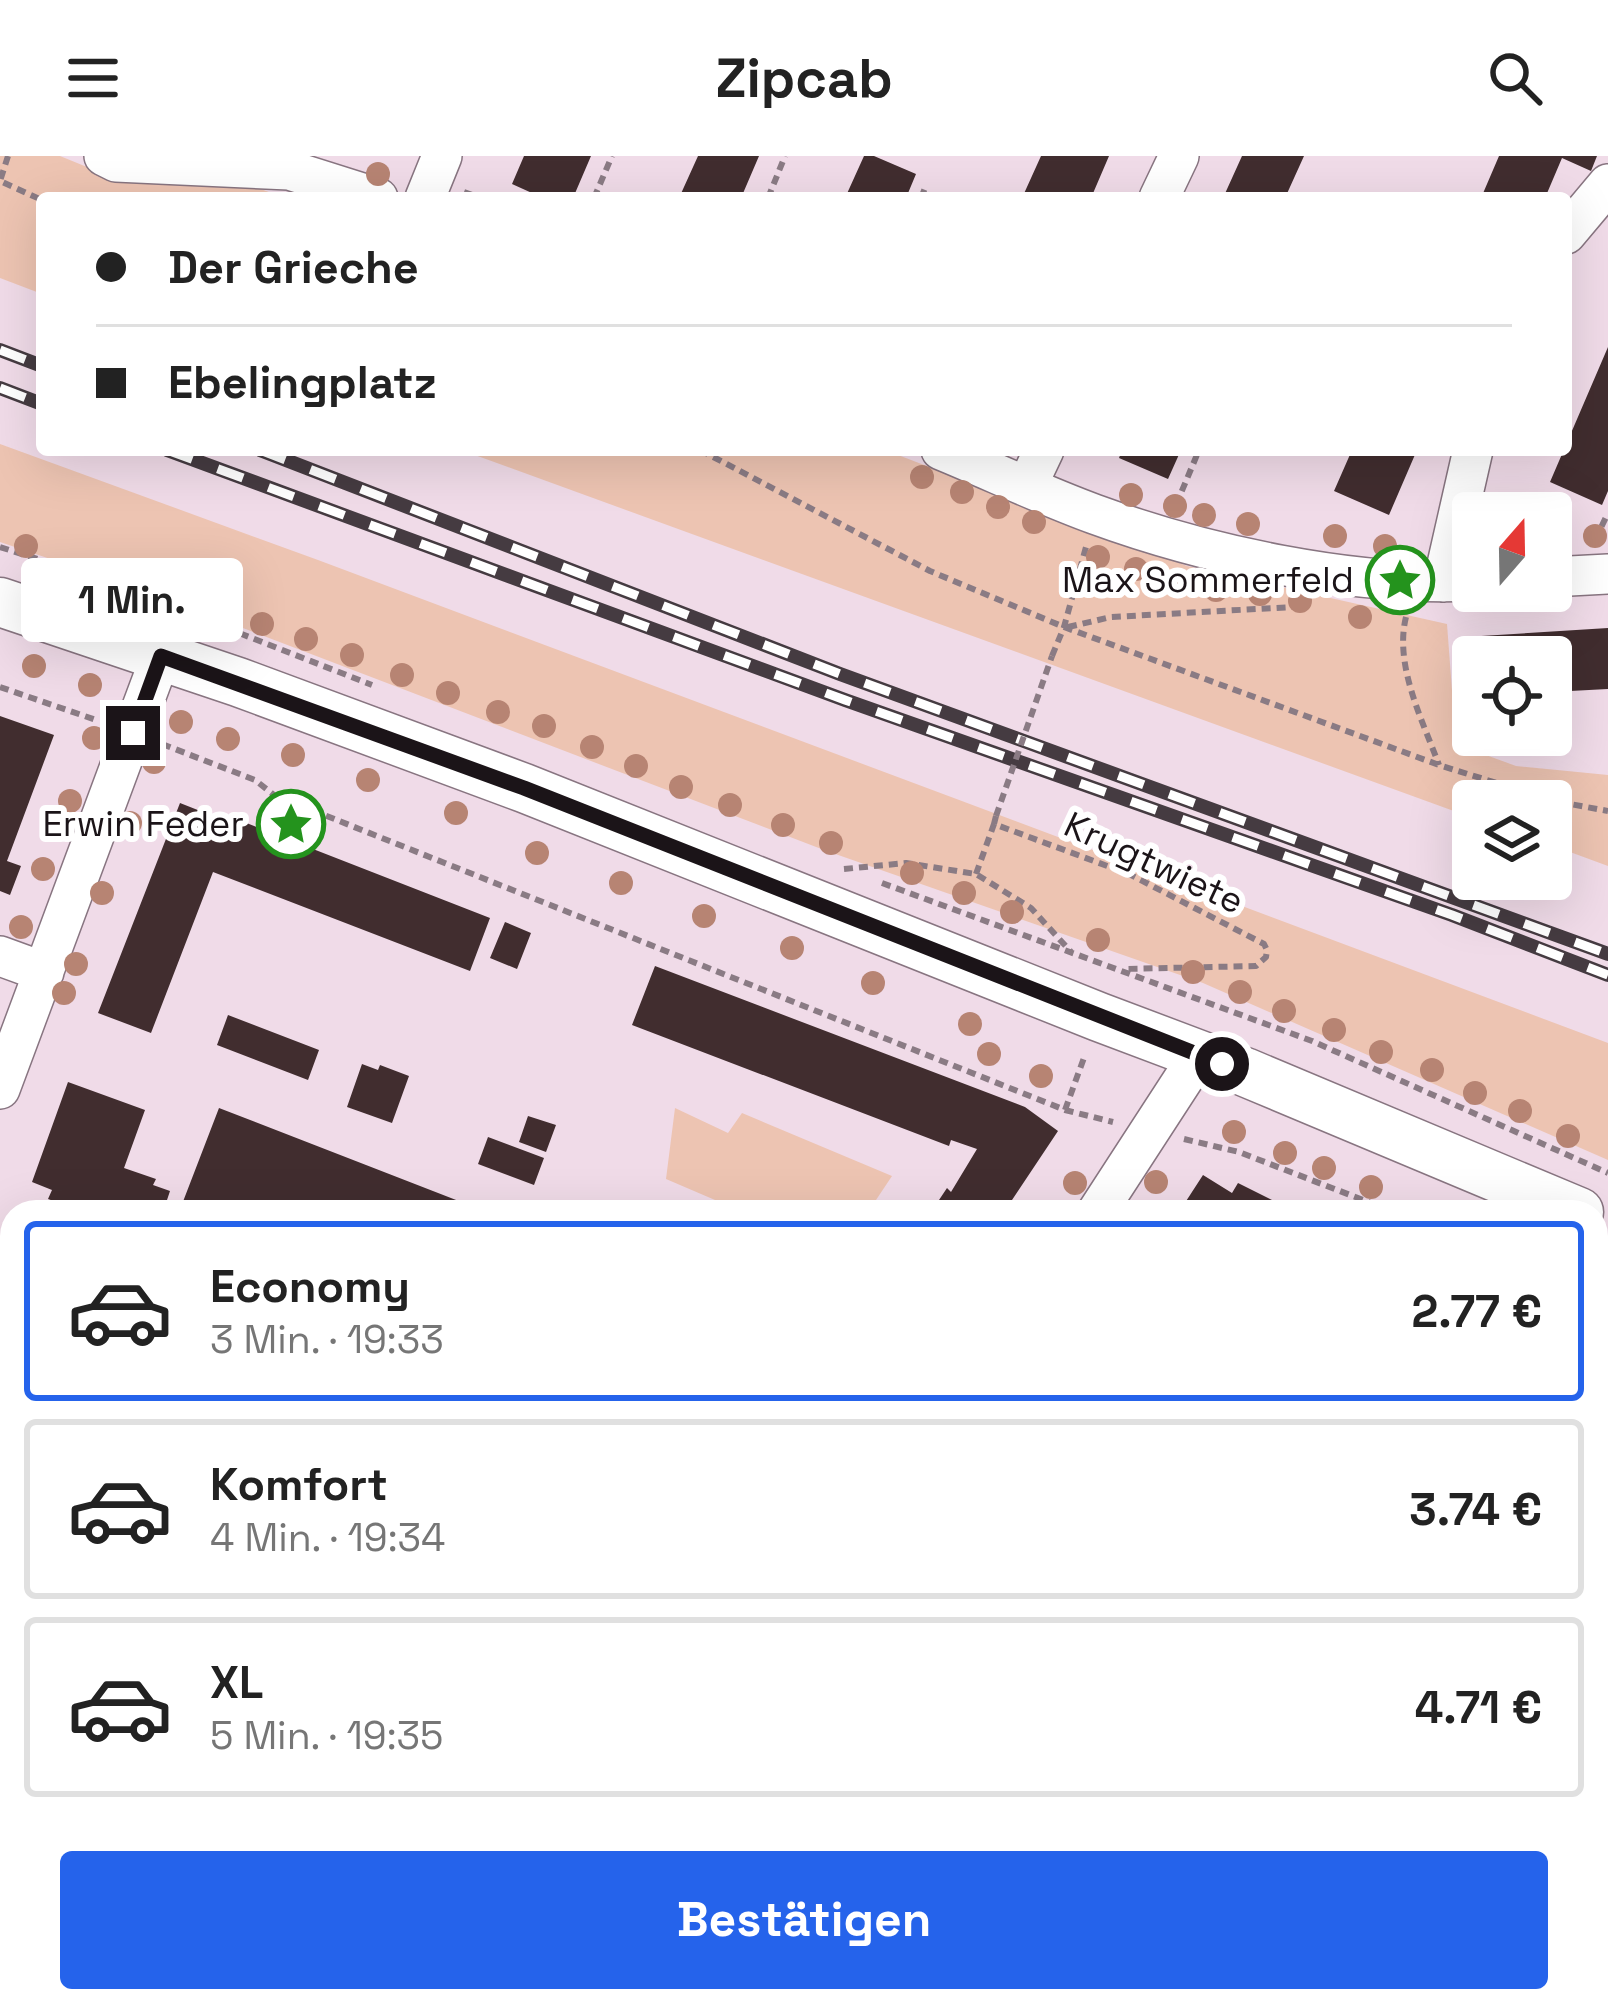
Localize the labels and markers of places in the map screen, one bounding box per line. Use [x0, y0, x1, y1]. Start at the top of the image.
place icon: Max Sommerfeld [1365, 545, 1435, 615]
place label: Max Sommerfeld [1062, 557, 1354, 603]
place icon: Erwin Feder [256, 789, 326, 859]
place label: Erwin Feder [43, 801, 244, 847]

